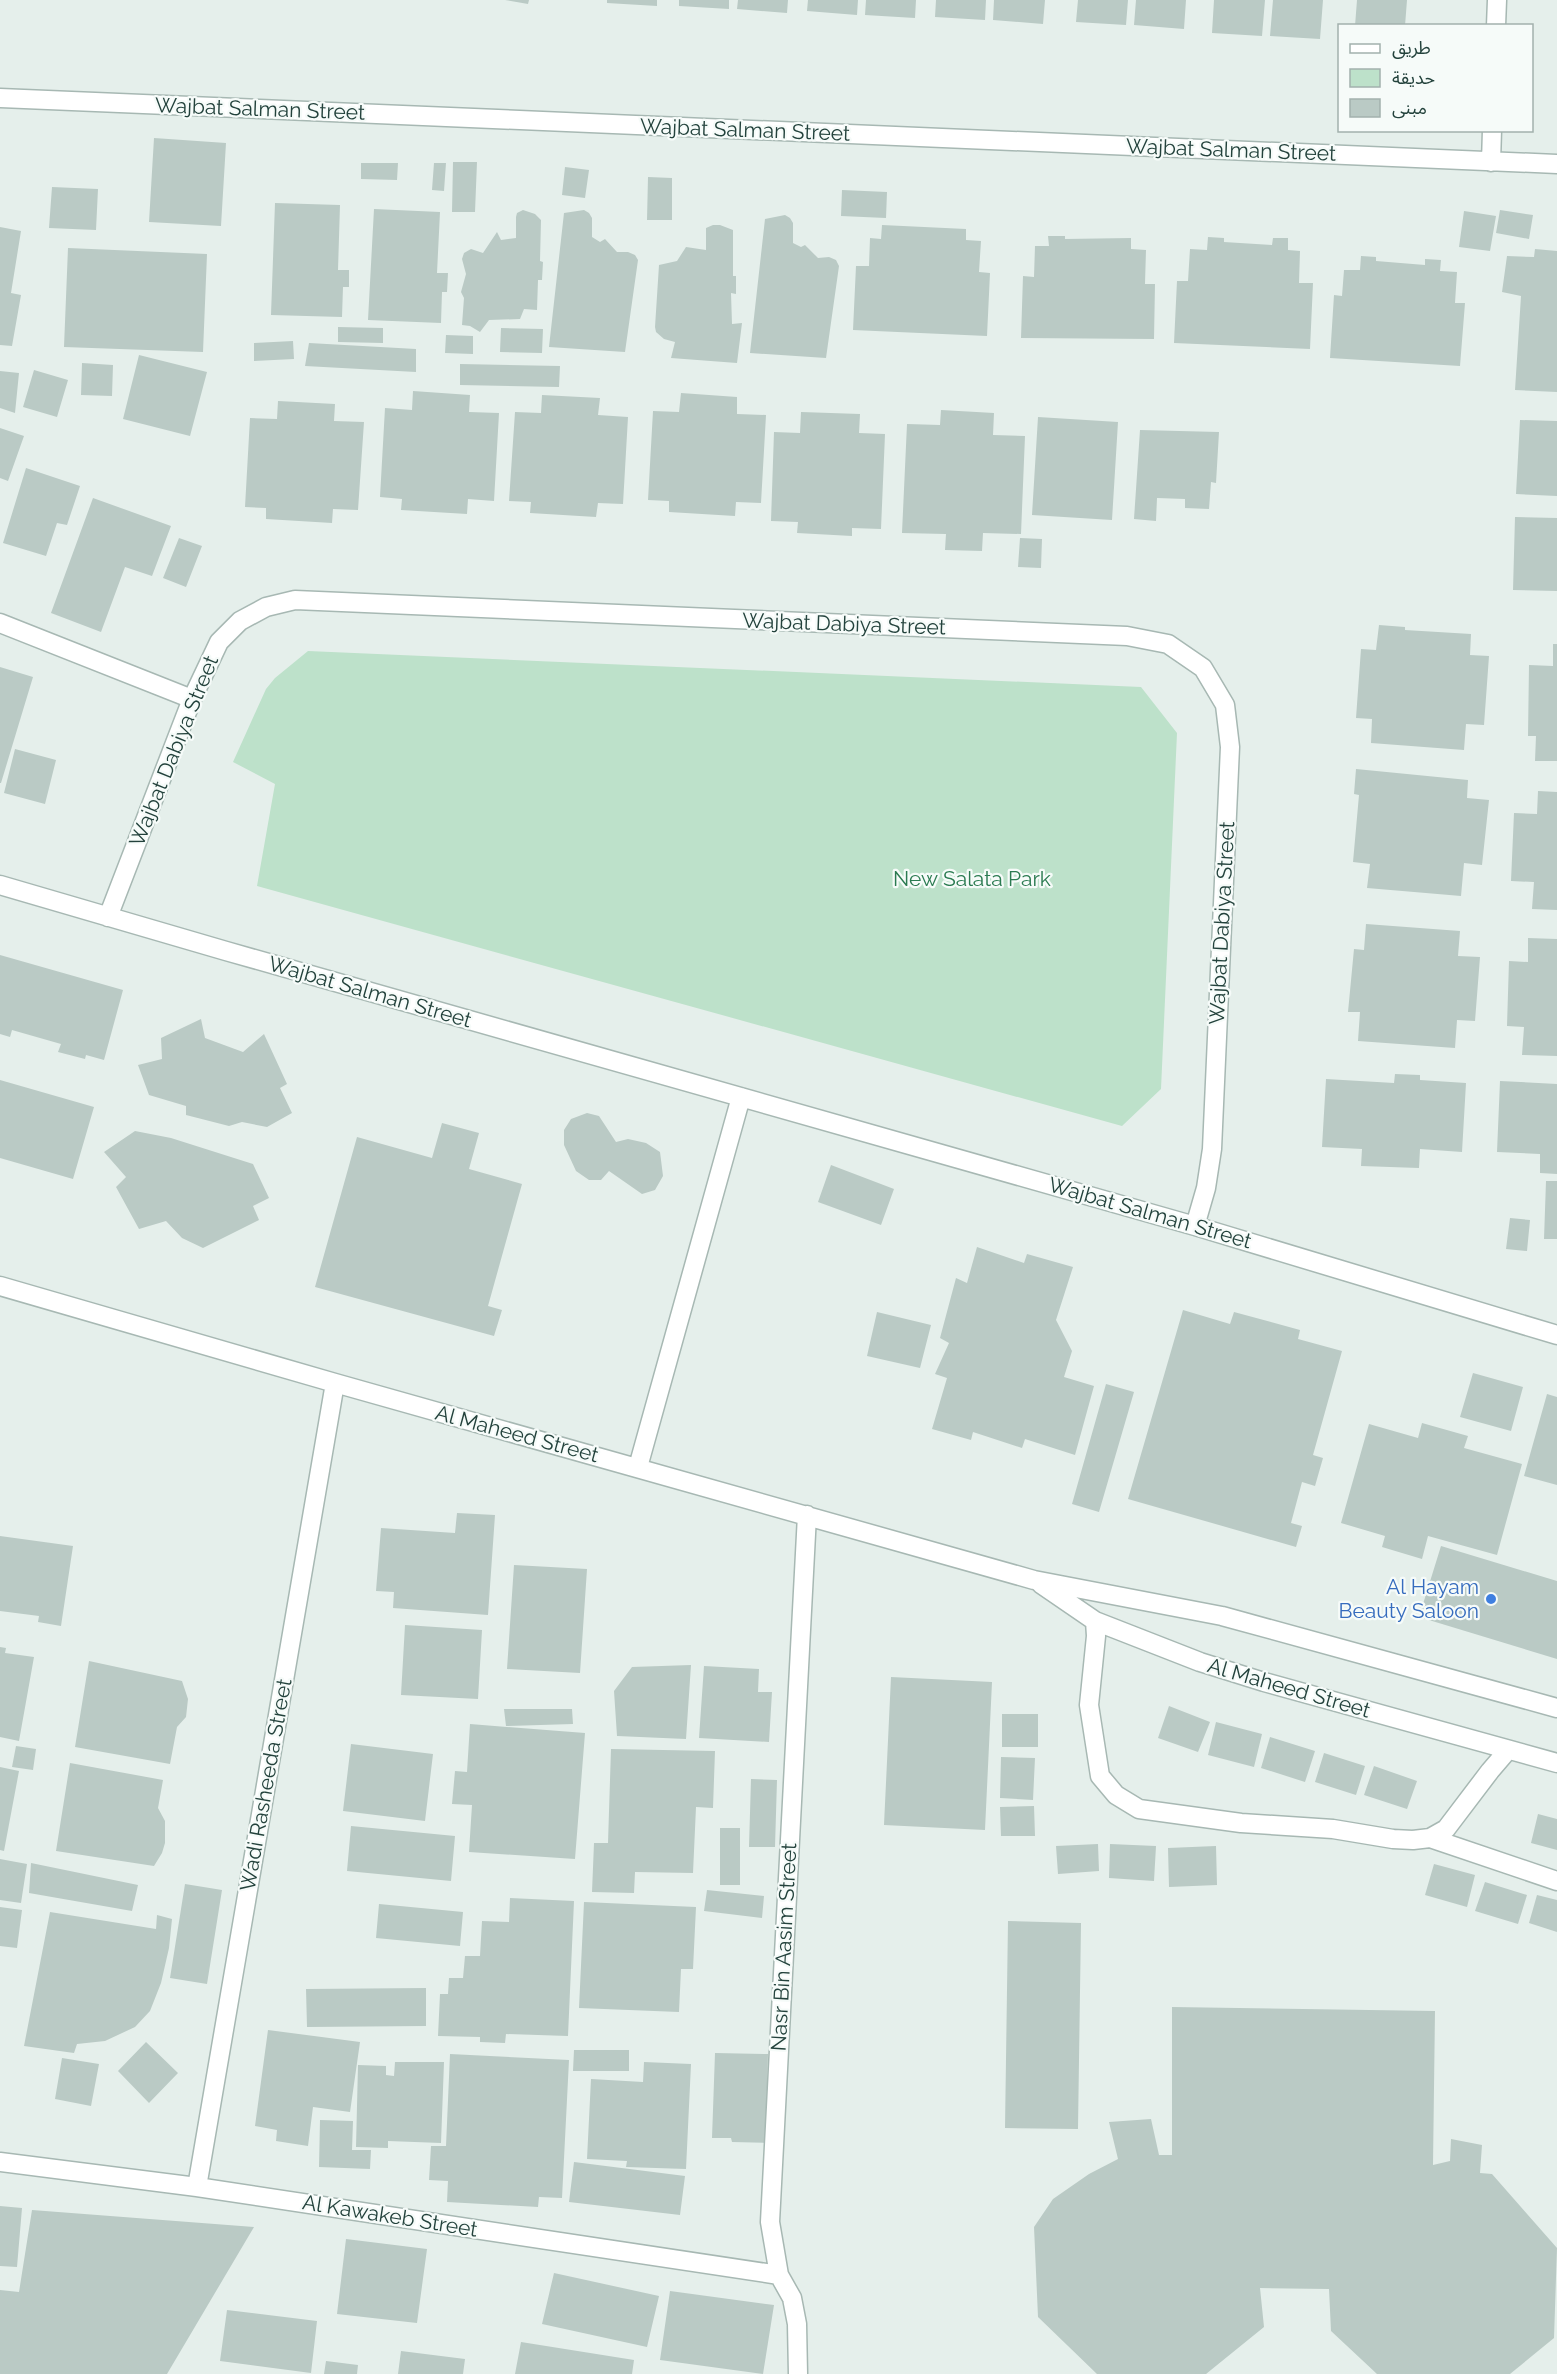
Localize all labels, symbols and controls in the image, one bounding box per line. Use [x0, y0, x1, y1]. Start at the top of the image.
legend [1338, 24, 1533, 132]
text: طريق [1392, 37, 1431, 59]
text: حديقة [1392, 67, 1435, 88]
street label: Wajbat Salman Street [155, 92, 365, 125]
text: مبنى [1392, 97, 1427, 119]
street label: Wajbat Salman Street [640, 113, 850, 146]
street label: Wajbat Salman Street [1126, 133, 1336, 166]
street label: Wajbat Dabiya Street [742, 607, 946, 640]
street label: Wajbat Dabiya Street [124, 652, 223, 850]
street label: Wajbat Dabiya Street [1204, 821, 1239, 1025]
park label: New Salata Park [893, 866, 1051, 891]
street label: Wajbat Salman Street [266, 951, 475, 1033]
street label: Wajbat Salman Street [1046, 1172, 1255, 1254]
street label: Al Maheed Street [433, 1400, 601, 1467]
place label: Al Hayam Beauty Saloon [1338, 1574, 1479, 1623]
marker: Al Hayam Beauty Saloon [1484, 1592, 1498, 1606]
street label: Al Maheed Street [1205, 1652, 1373, 1723]
street label: Wadi Rasheeda Street [234, 1677, 297, 1893]
street label: Nasr Bin Aasim Street [766, 1842, 801, 2052]
street label: Al Kawakeb Street [301, 2189, 479, 2242]

